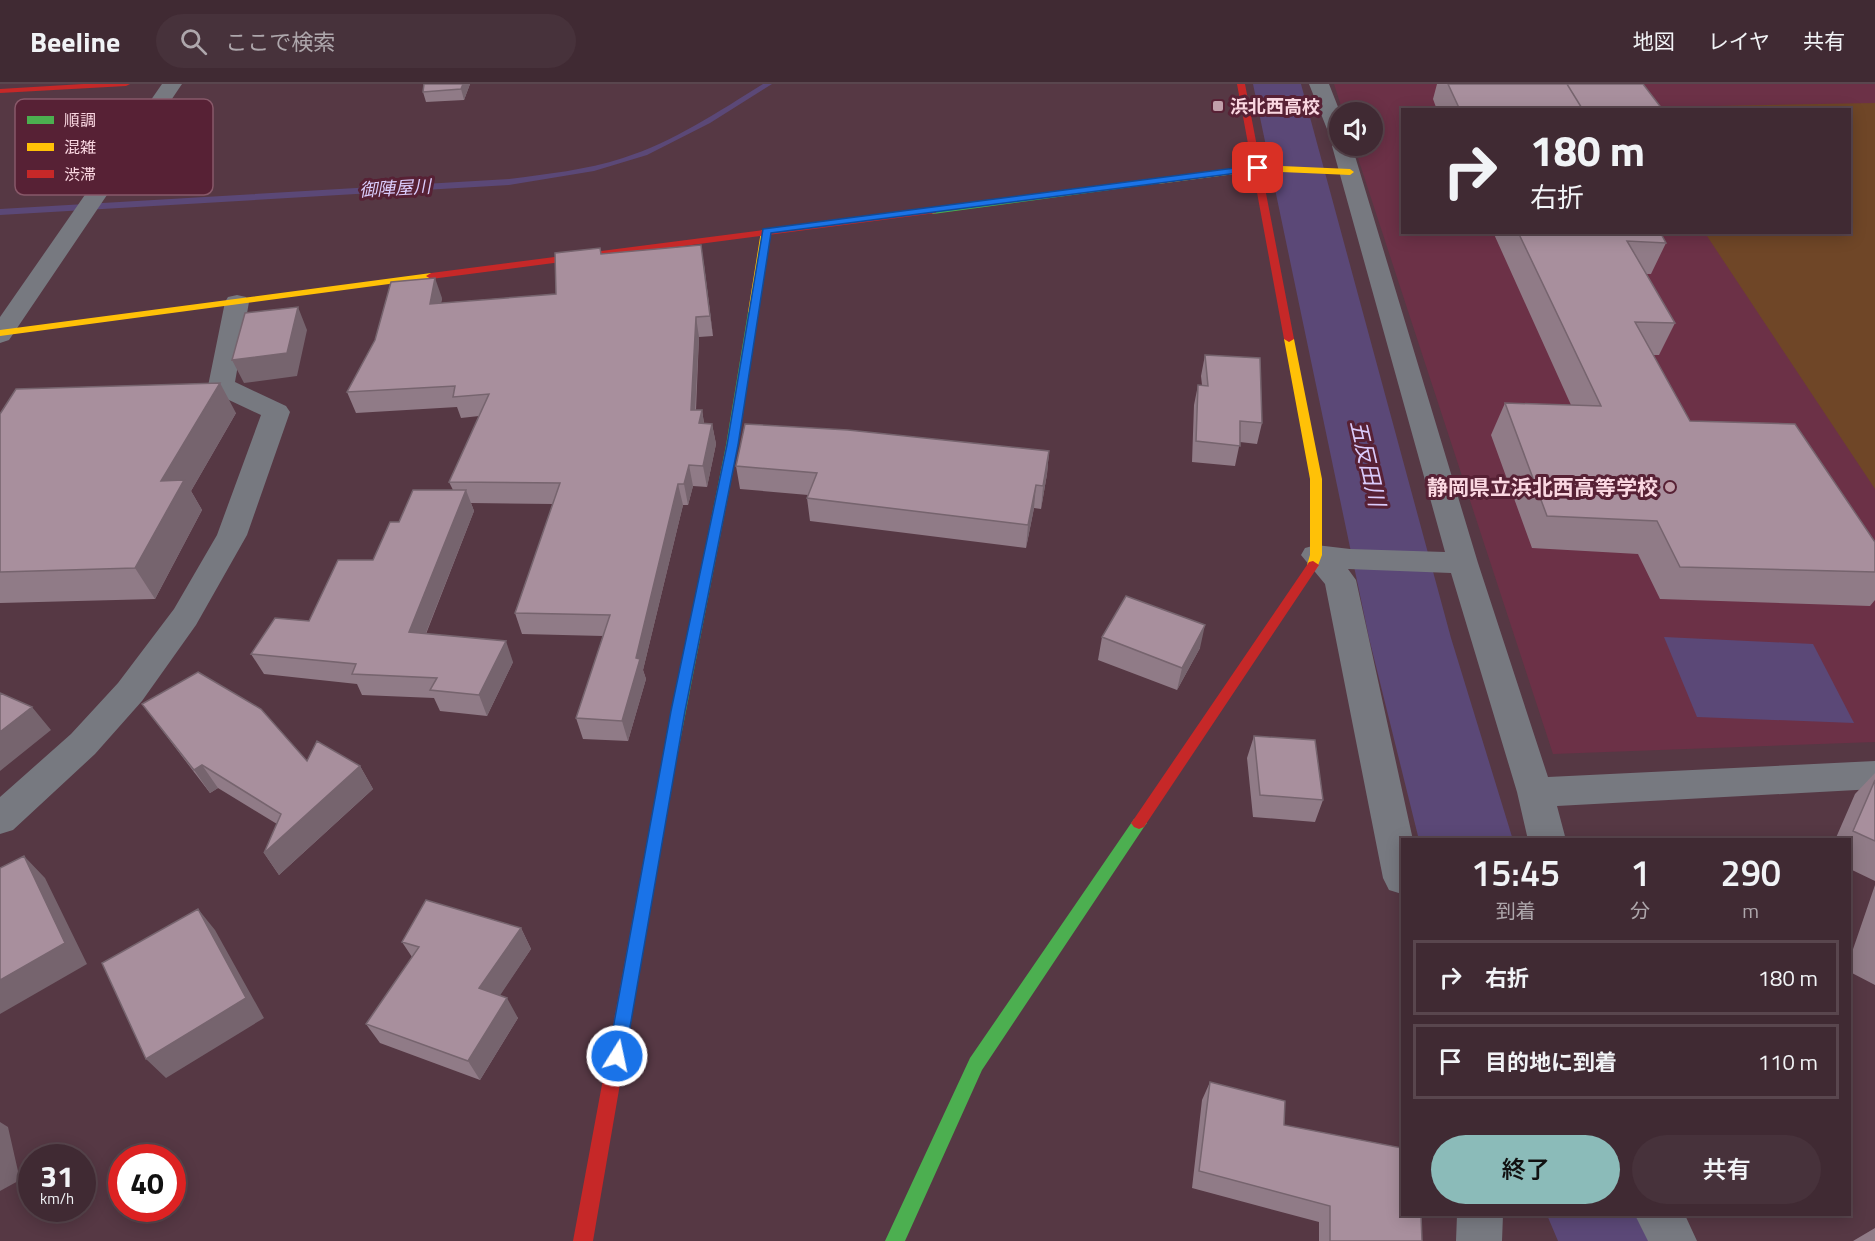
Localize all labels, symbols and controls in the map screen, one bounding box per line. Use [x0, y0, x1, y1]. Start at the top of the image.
search box [156, 14, 576, 68]
text: Beeline [30, 20, 120, 63]
icon: search [177, 25, 210, 58]
text: ここで検索 [225, 25, 335, 59]
text: 地図 [1633, 25, 1675, 57]
text: レイヤ [1708, 25, 1770, 57]
text: 共有 [1803, 25, 1845, 57]
place label: 浜北西高校 [1230, 93, 1320, 120]
legend [15, 99, 213, 195]
marker: 浜北西高校 [1211, 99, 1225, 113]
map controls [1329, 102, 1383, 156]
button: sound [1329, 102, 1383, 156]
text: 順調 [64, 108, 96, 132]
text: 180 m [1530, 118, 1645, 182]
icon: right [1431, 132, 1509, 210]
text: 混雑 [64, 135, 96, 159]
pin [1232, 142, 1283, 193]
icon: arrive [1241, 151, 1274, 184]
text: 渋滞 [64, 162, 96, 186]
water label: 御陣屋川 [358, 173, 434, 203]
text: 右折 [1530, 176, 1584, 217]
water label: 五反田川 [1342, 416, 1395, 512]
place label: 静岡県立浜北西高等学校 [1427, 471, 1658, 503]
marker: 静岡県立浜北西高等学校 [1663, 480, 1677, 494]
text: 15:45 [1471, 845, 1560, 900]
text: 1 [1630, 845, 1650, 900]
text: 290 [1720, 845, 1781, 900]
text: 到着 [1496, 895, 1536, 926]
text: 分 [1630, 895, 1650, 926]
text: m [1742, 895, 1759, 926]
icon: right [1434, 961, 1467, 994]
text: 右折 [1485, 961, 1529, 995]
text: 180 m [1758, 961, 1818, 995]
position arrow [585, 1024, 649, 1088]
icon: arrive [1434, 1045, 1467, 1078]
text: 目的地に到着 [1485, 1045, 1617, 1079]
text: 110 m [1758, 1045, 1818, 1079]
button: 終了 [1431, 1135, 1620, 1204]
button: 共有 [1632, 1135, 1821, 1204]
speed limit sign: 40 [108, 1144, 186, 1222]
text: 31 [40, 1153, 74, 1199]
text: km/h [40, 1187, 74, 1210]

